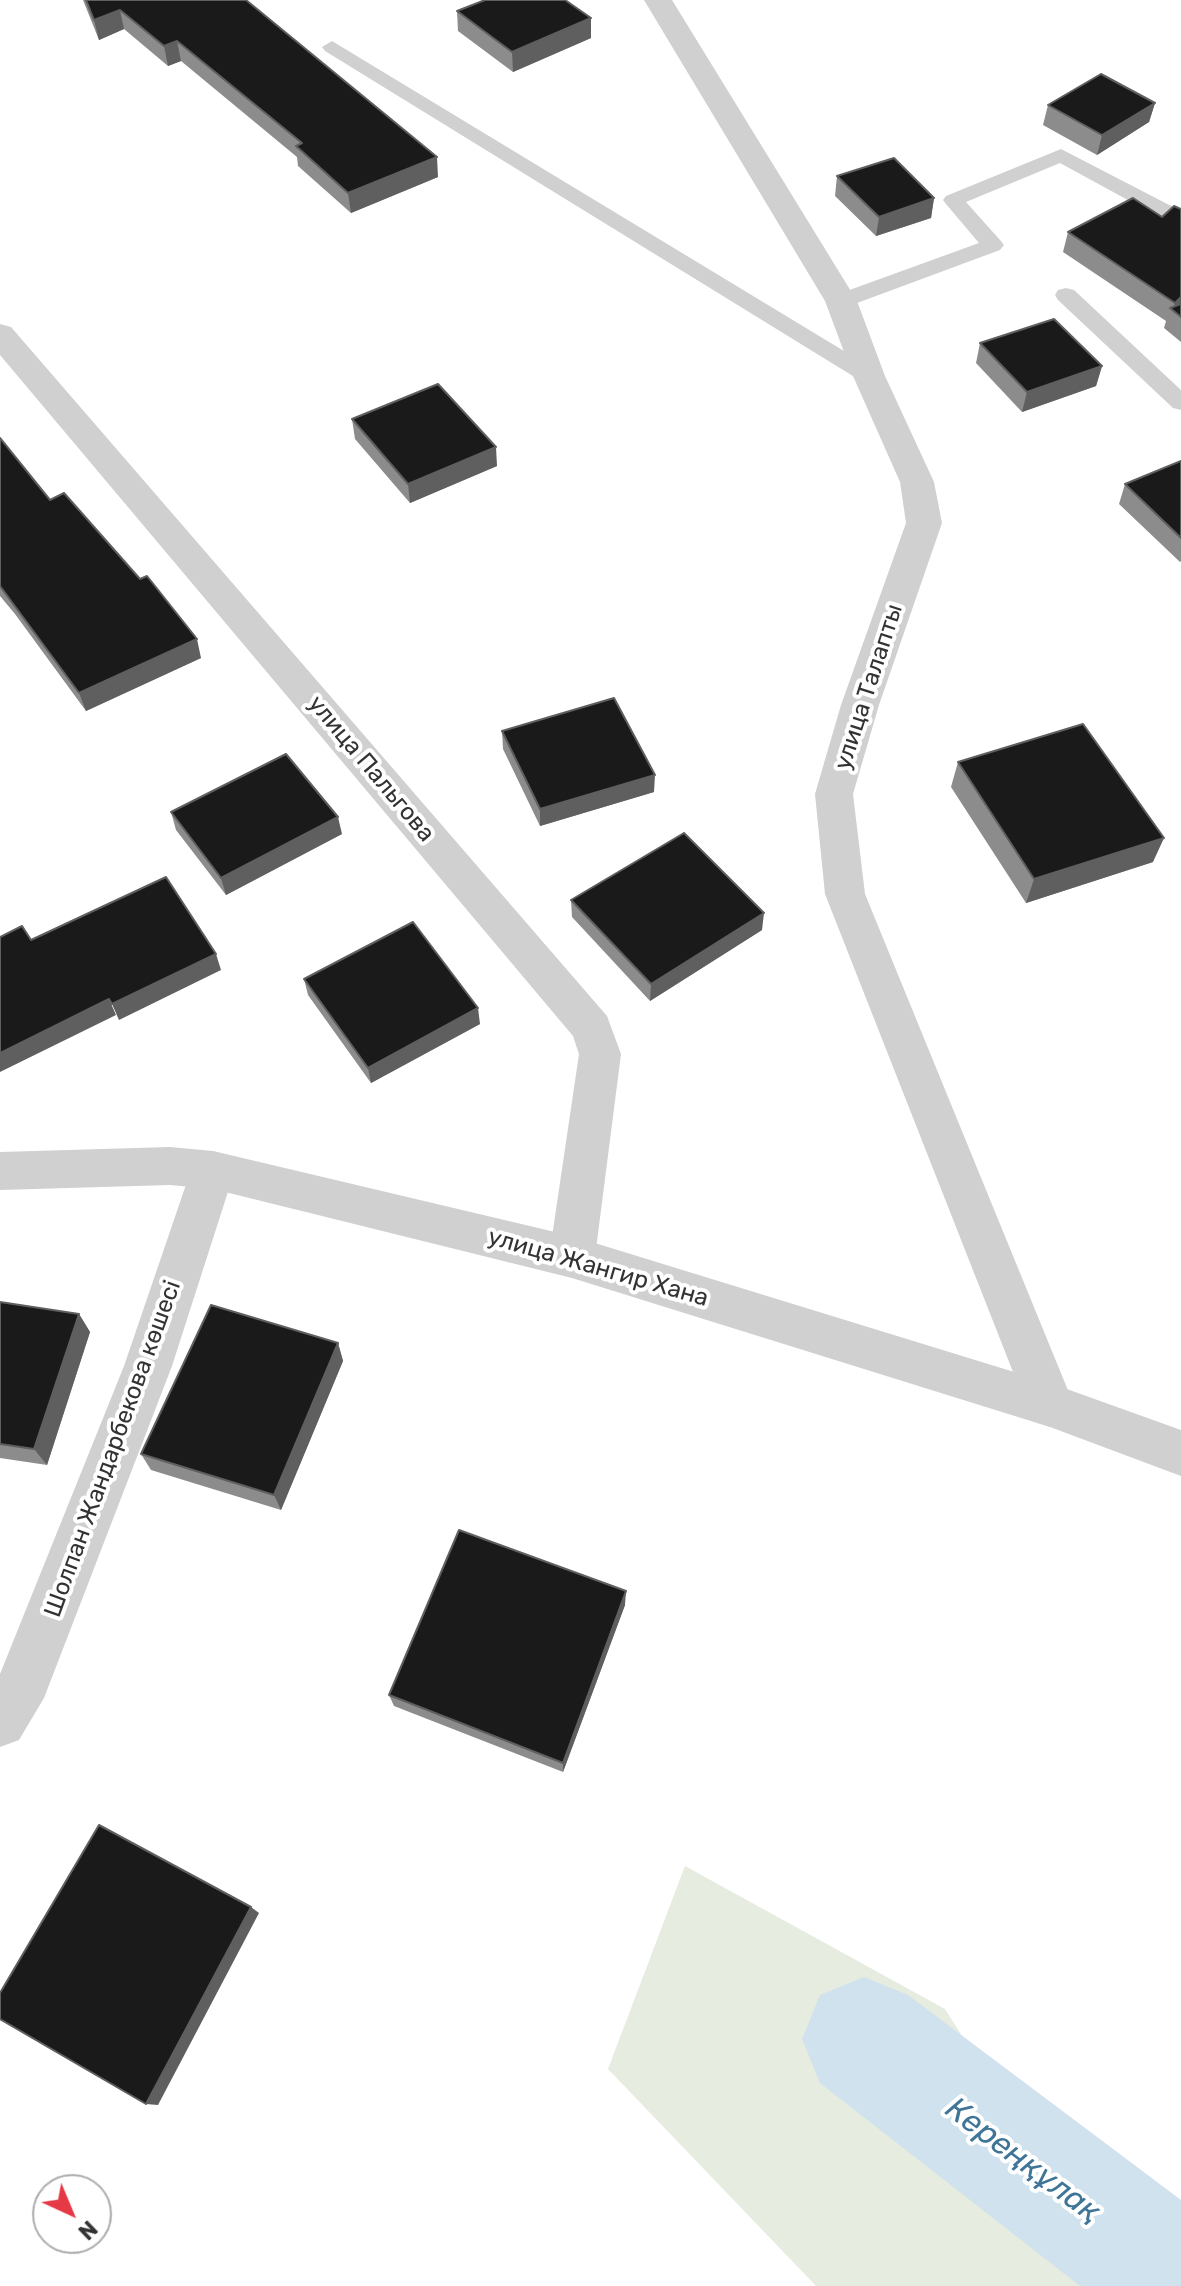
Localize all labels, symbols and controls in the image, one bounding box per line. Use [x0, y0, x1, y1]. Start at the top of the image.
street label: улица Талапты [829, 600, 909, 774]
street label: улица Пальгова [302, 690, 440, 848]
street label: улица Жангир Хана [484, 1223, 712, 1313]
street label: Шолпан Жандарбекова көшесі [39, 1277, 187, 1621]
water label: Кереңқұлақ [937, 2090, 1109, 2232]
north arrow [32, 2174, 112, 2254]
text: N [73, 2215, 103, 2245]

